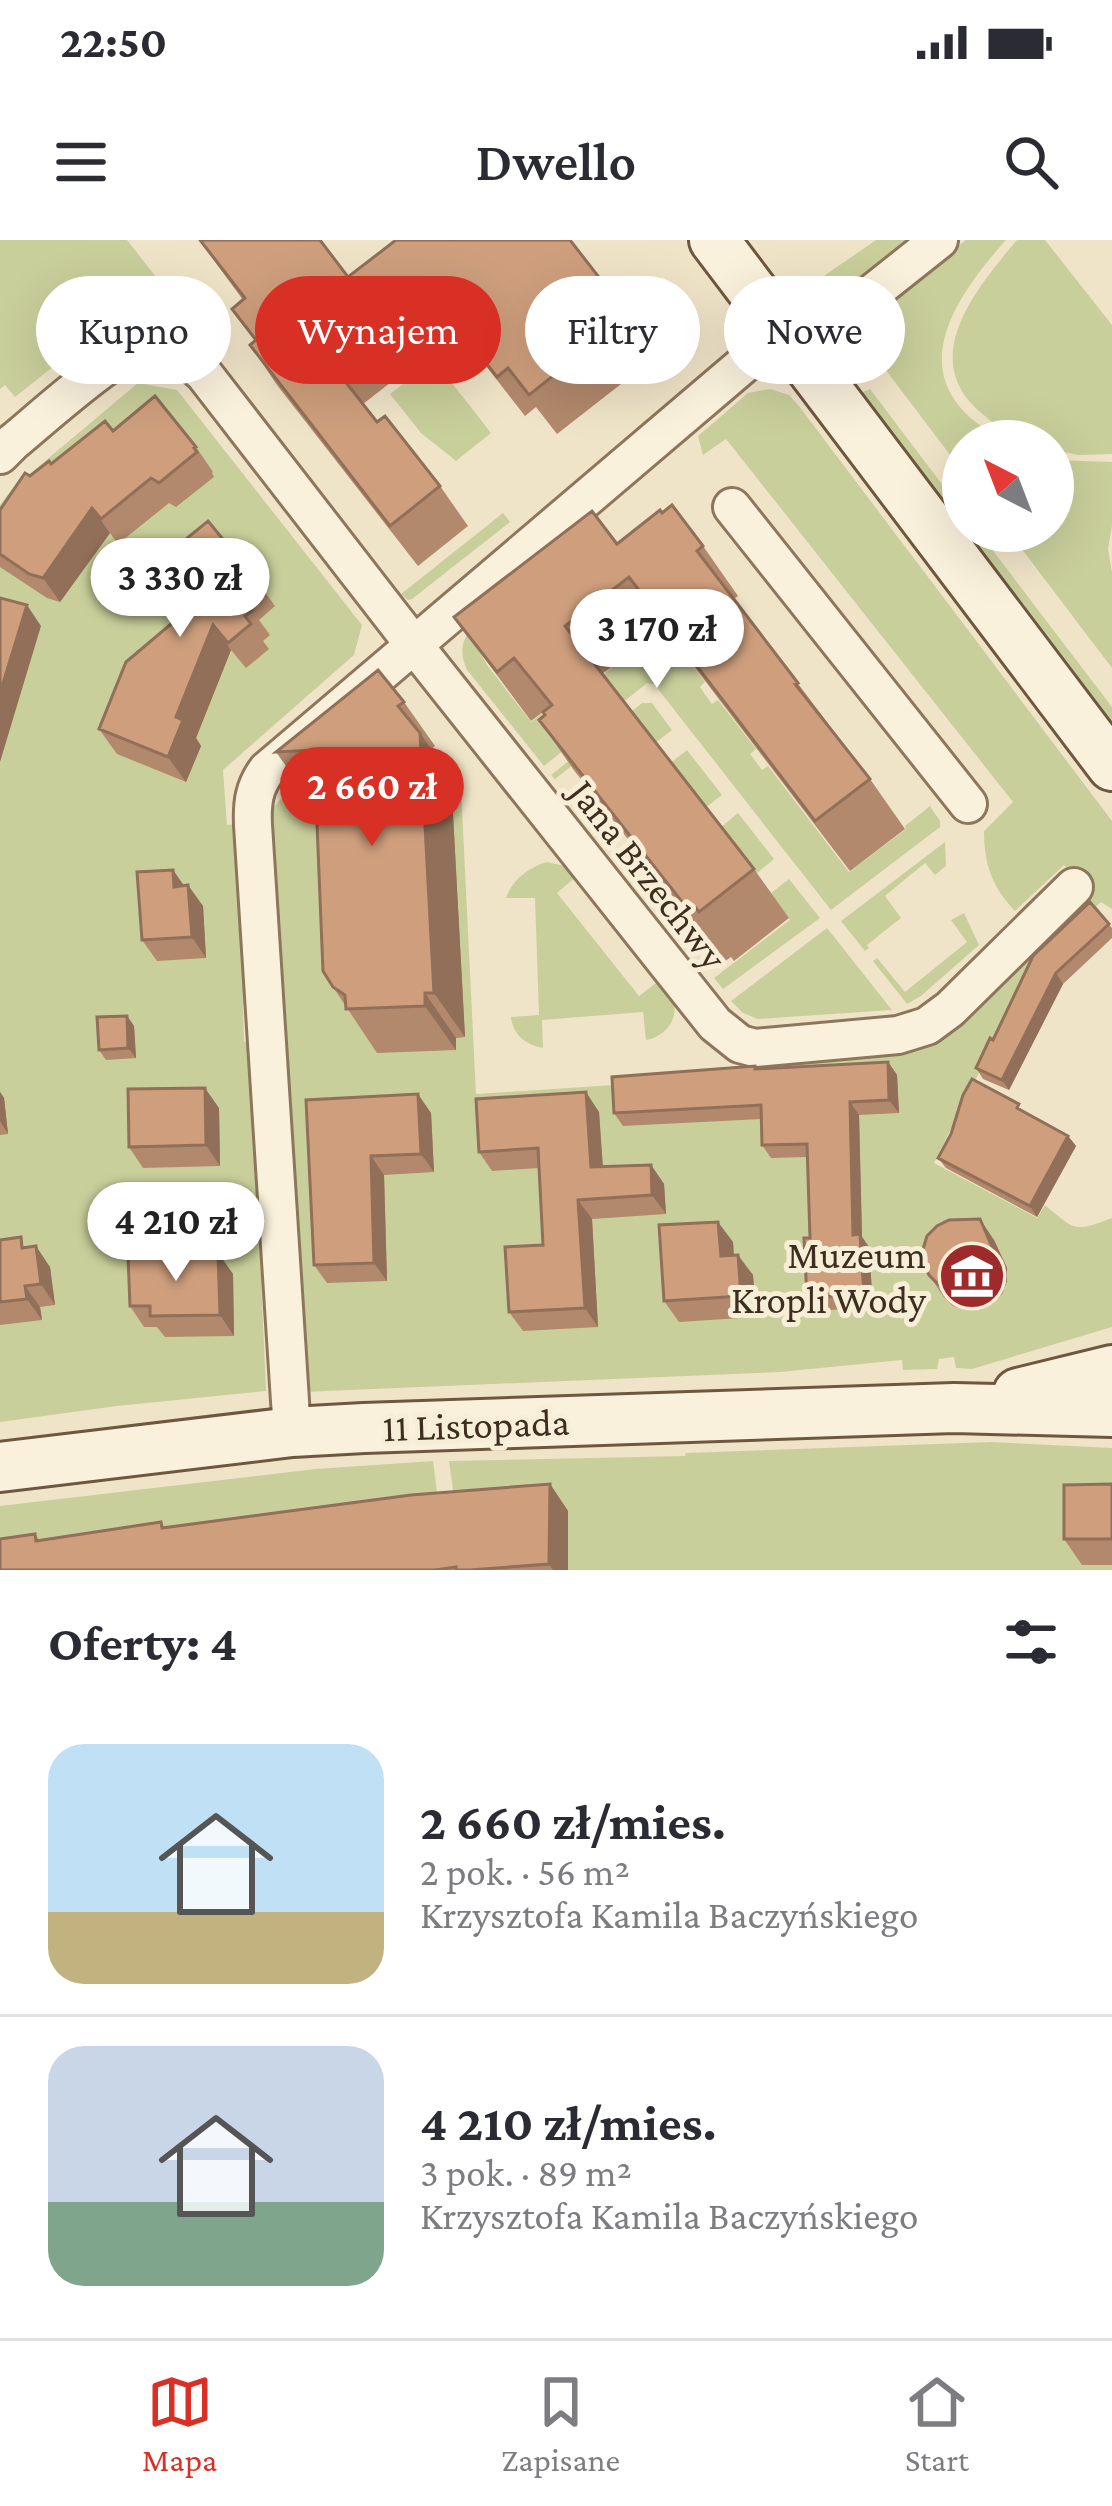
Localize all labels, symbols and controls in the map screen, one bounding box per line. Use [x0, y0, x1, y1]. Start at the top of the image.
text: 22:50 [60, 17, 167, 67]
icon: menu [48, 129, 114, 195]
icon: search [998, 129, 1064, 195]
text: Dwello [476, 132, 636, 192]
chip: Kupno [36, 276, 231, 384]
chip: Wynajem [255, 276, 501, 384]
chip: Filtry [525, 276, 700, 384]
chip: Nowe [724, 276, 905, 384]
north arrow [942, 420, 1074, 552]
map controls [942, 420, 1074, 552]
pin: 3 330 zł [56, 538, 304, 640]
text: 3 330 zł [118, 555, 242, 598]
pin: 3 170 zł [533, 589, 781, 691]
text: 3 170 zł [597, 606, 717, 649]
pin: 2 660 zł [248, 747, 496, 849]
text: 2 660 zł [307, 764, 437, 807]
street label: Jana Brzechwy [559, 769, 736, 979]
pin: 4 210 zł [52, 1182, 300, 1284]
text: 4 210 zł [114, 1199, 238, 1242]
place label: Muzeum Kropli Wody [731, 1233, 927, 1322]
museum icon: Muzeum Kropli Wody [937, 1241, 1007, 1311]
street label: 11 Listopada [382, 1400, 570, 1450]
icon: filters [998, 1609, 1064, 1675]
text: Oferty: 4 [48, 1614, 238, 1671]
icon: home [144, 1792, 288, 1936]
text: 2 660 zł/mies. [420, 1793, 726, 1850]
text: 2 pok. · 56 m² [420, 1850, 630, 1893]
text: Krzysztofa Kamila Baczyńskiego [420, 1893, 918, 1936]
icon: home [144, 2094, 288, 2238]
text: 4 210 zł/mies. [420, 2094, 717, 2151]
text: 3 pok. · 89 m² [420, 2151, 632, 2194]
text: Krzysztofa Kamila Baczyńskiego [420, 2194, 918, 2237]
tab: Mapa [142, 2369, 217, 2478]
tab: Zapisane [501, 2369, 620, 2478]
tab: Start [904, 2369, 970, 2478]

